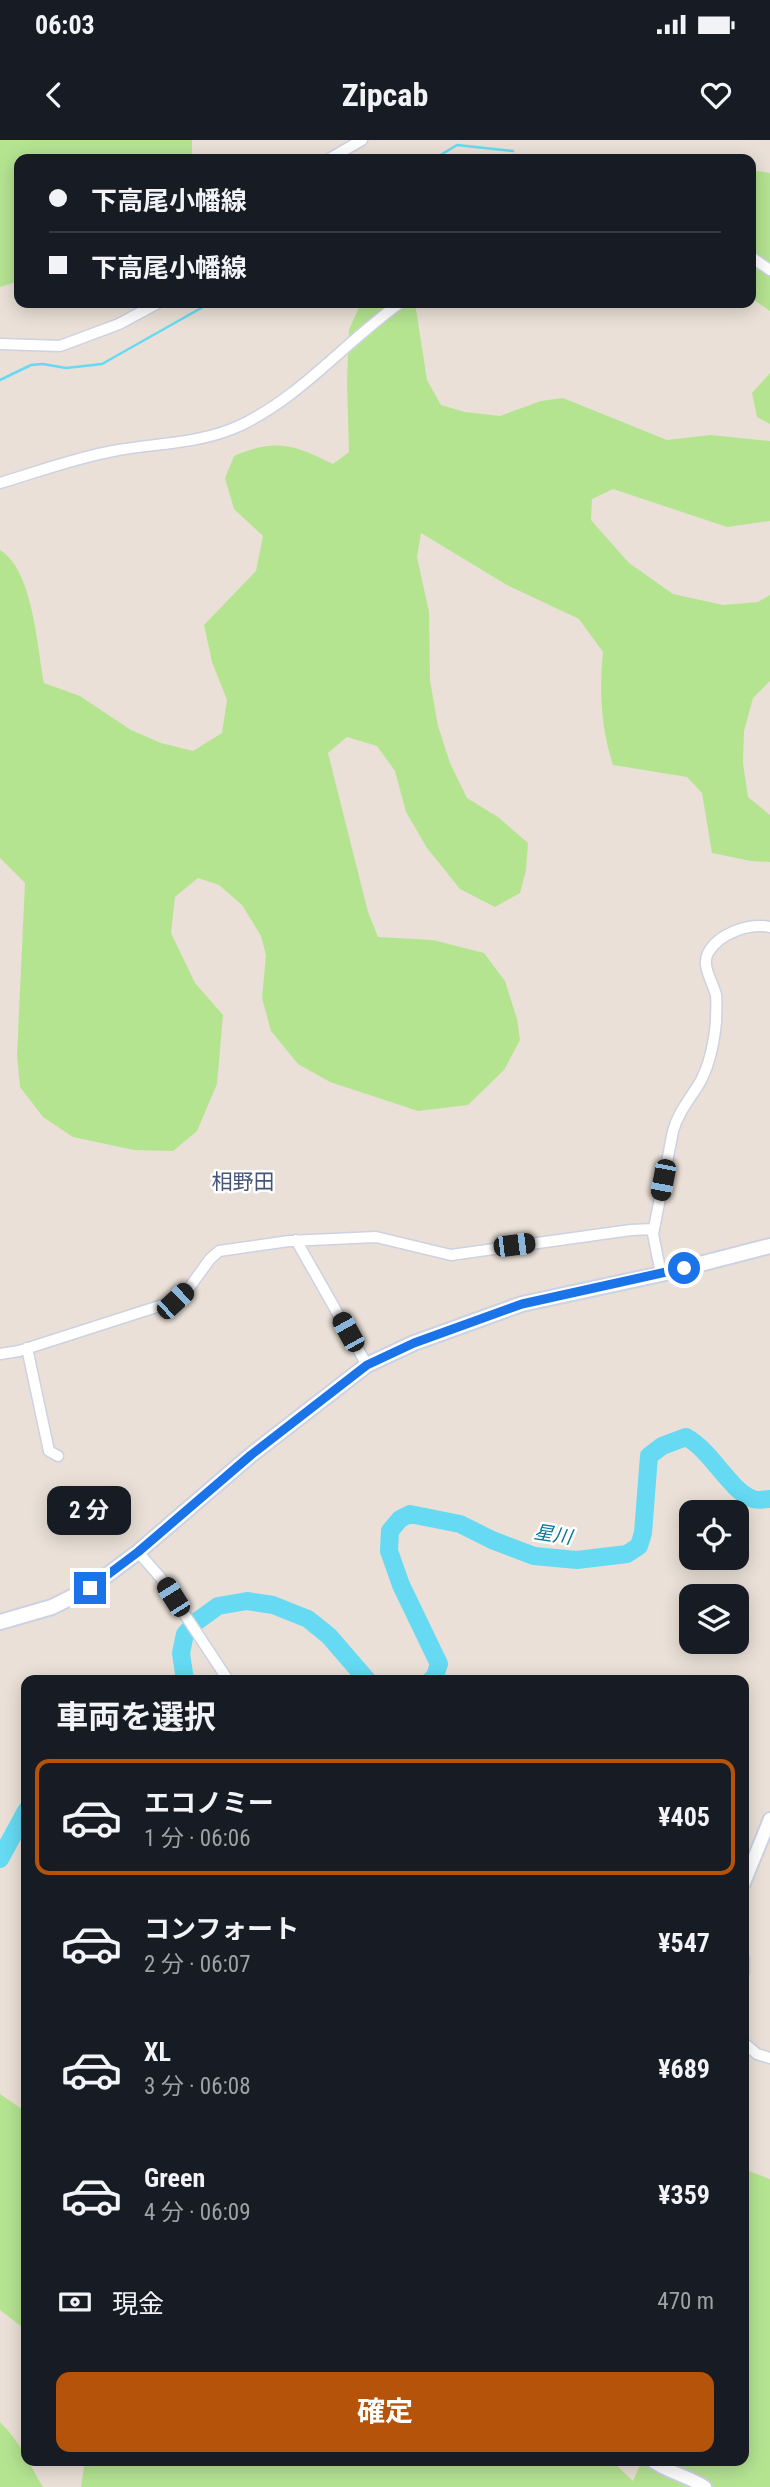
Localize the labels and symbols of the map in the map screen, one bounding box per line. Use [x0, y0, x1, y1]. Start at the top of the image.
car [649, 1157, 678, 1203]
district label: 相野田 [212, 1170, 275, 1194]
car [492, 1232, 537, 1258]
route start [668, 1252, 700, 1284]
car [153, 1279, 198, 1323]
car [329, 1309, 368, 1355]
callout: 2 分 [48, 1486, 132, 1536]
water label: 星川 [532, 1520, 575, 1549]
route end [74, 1572, 106, 1604]
car [153, 1574, 194, 1620]

